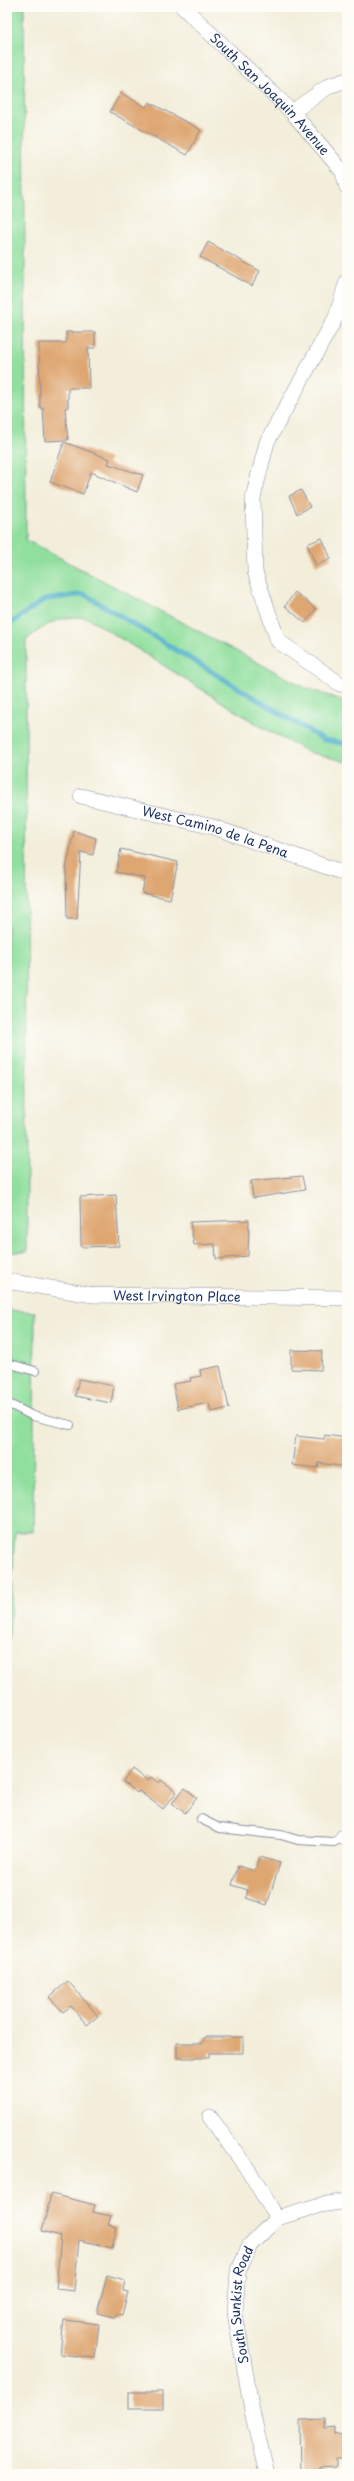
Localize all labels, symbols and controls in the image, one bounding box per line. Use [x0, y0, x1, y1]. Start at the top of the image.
street label: South San Joaquin Avenue [206, 28, 334, 159]
street label: West Camino de la Pena [140, 801, 292, 862]
street label: West Irvington Place [113, 1285, 241, 1306]
street label: South Sunkist Road [225, 2243, 257, 2365]

